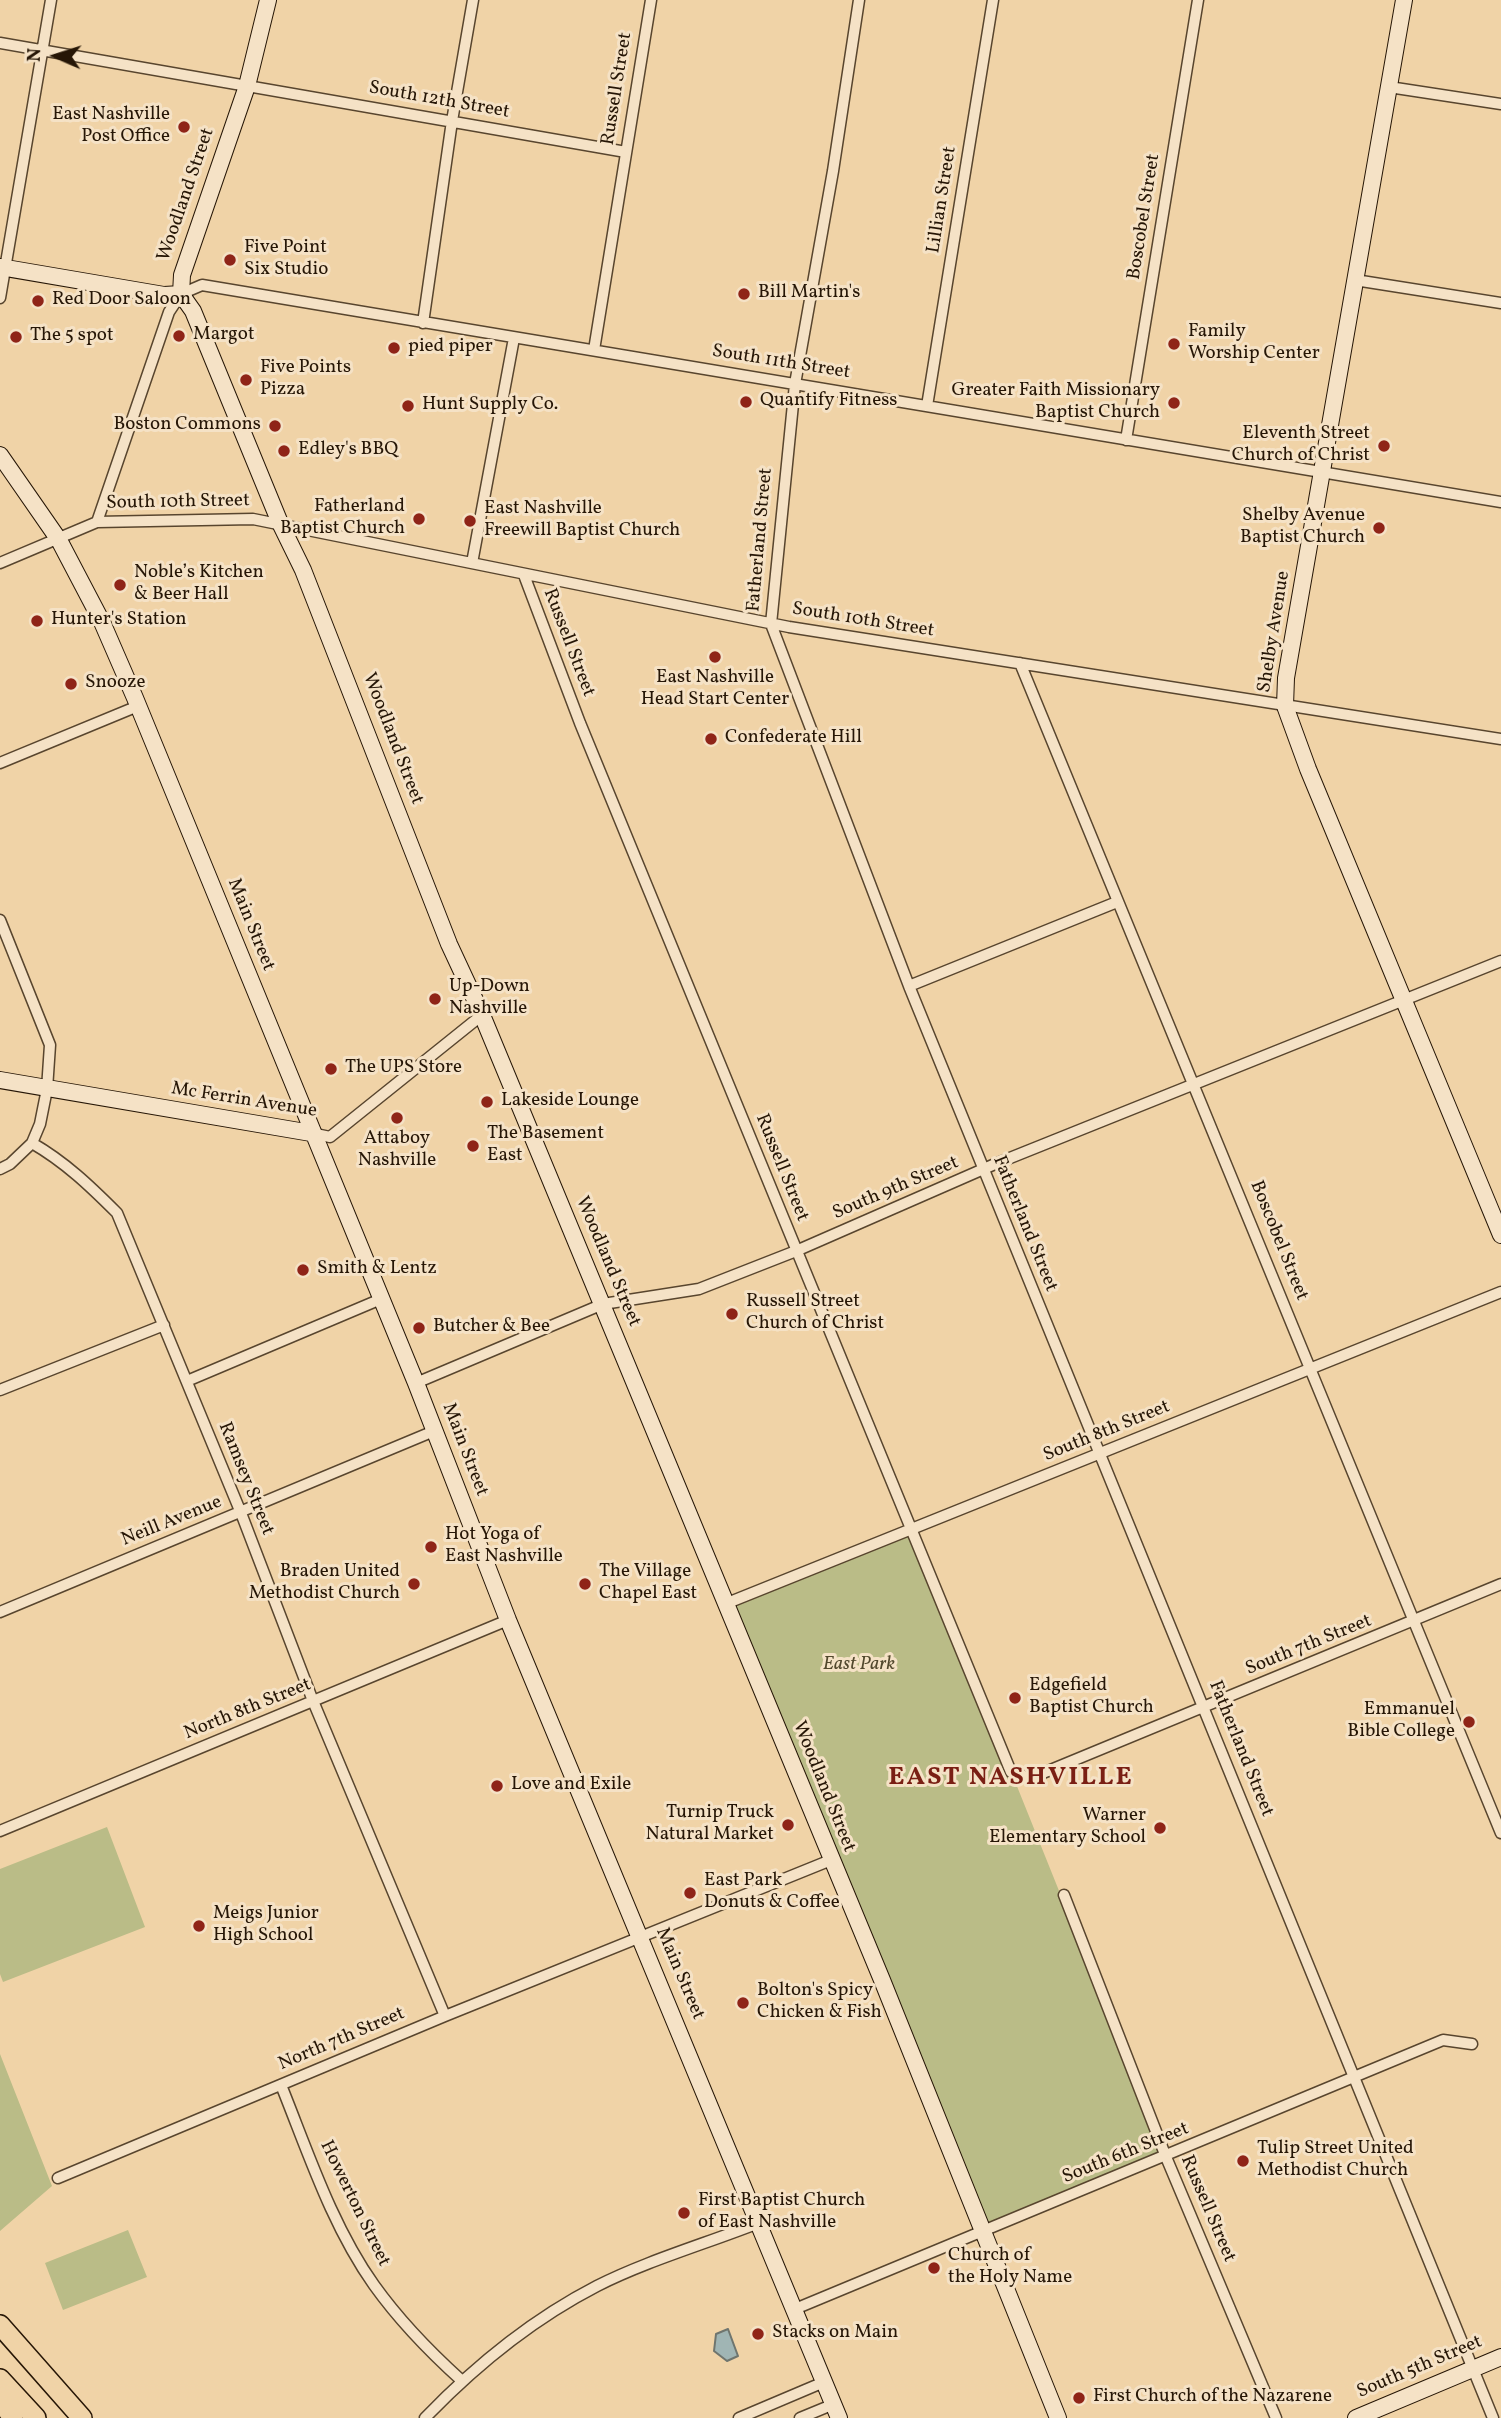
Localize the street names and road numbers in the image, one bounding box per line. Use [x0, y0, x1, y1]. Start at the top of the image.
street label: Russell Street [598, 31, 638, 147]
street label: South 12th Street [367, 77, 511, 125]
street label: Woodland Street [154, 125, 220, 265]
street label: Lillian Street [923, 145, 963, 255]
street label: Boscobel Street [1124, 152, 1166, 282]
street label: South 11th Street [710, 341, 852, 385]
street label: Fatherland Street [743, 467, 779, 613]
street label: South 10th Street [106, 490, 250, 516]
street label: Shelby Avenue [1254, 570, 1296, 694]
street label: Russell Street [537, 586, 599, 700]
street label: South 10th Street [790, 599, 936, 643]
street label: Woodland Street [356, 670, 428, 808]
street label: Main Street [221, 875, 279, 975]
street label: Mc Ferrin Avenue [169, 1078, 319, 1124]
street label: Russell Street [749, 1111, 813, 1225]
street label: South 9th Street [830, 1152, 962, 1226]
street label: Fatherland Street [986, 1153, 1062, 1295]
street label: Boscobel Street [1244, 1178, 1312, 1304]
street label: Woodland Street [569, 1193, 645, 1331]
street label: South 8th Street [1040, 1396, 1174, 1468]
street label: Main Street [436, 1400, 492, 1500]
street label: Ramsey Street [212, 1419, 278, 1539]
street label: Neill Avenue [119, 1492, 225, 1552]
street label: South 7th Street [1243, 1610, 1375, 1682]
street label: North 8th Street [181, 1674, 315, 1746]
street label: Fatherland Street [1202, 1678, 1278, 1820]
street label: Woodland Street [786, 1718, 860, 1856]
street label: Main Street [649, 1925, 709, 2023]
street label: North 7th Street [276, 2003, 408, 2077]
street label: South 6th Street [1059, 2118, 1193, 2190]
street label: Howerton Street [314, 2137, 394, 2271]
street label: Russell Street [1174, 2152, 1240, 2266]
street label: South 5th Street [1354, 2331, 1486, 2405]

